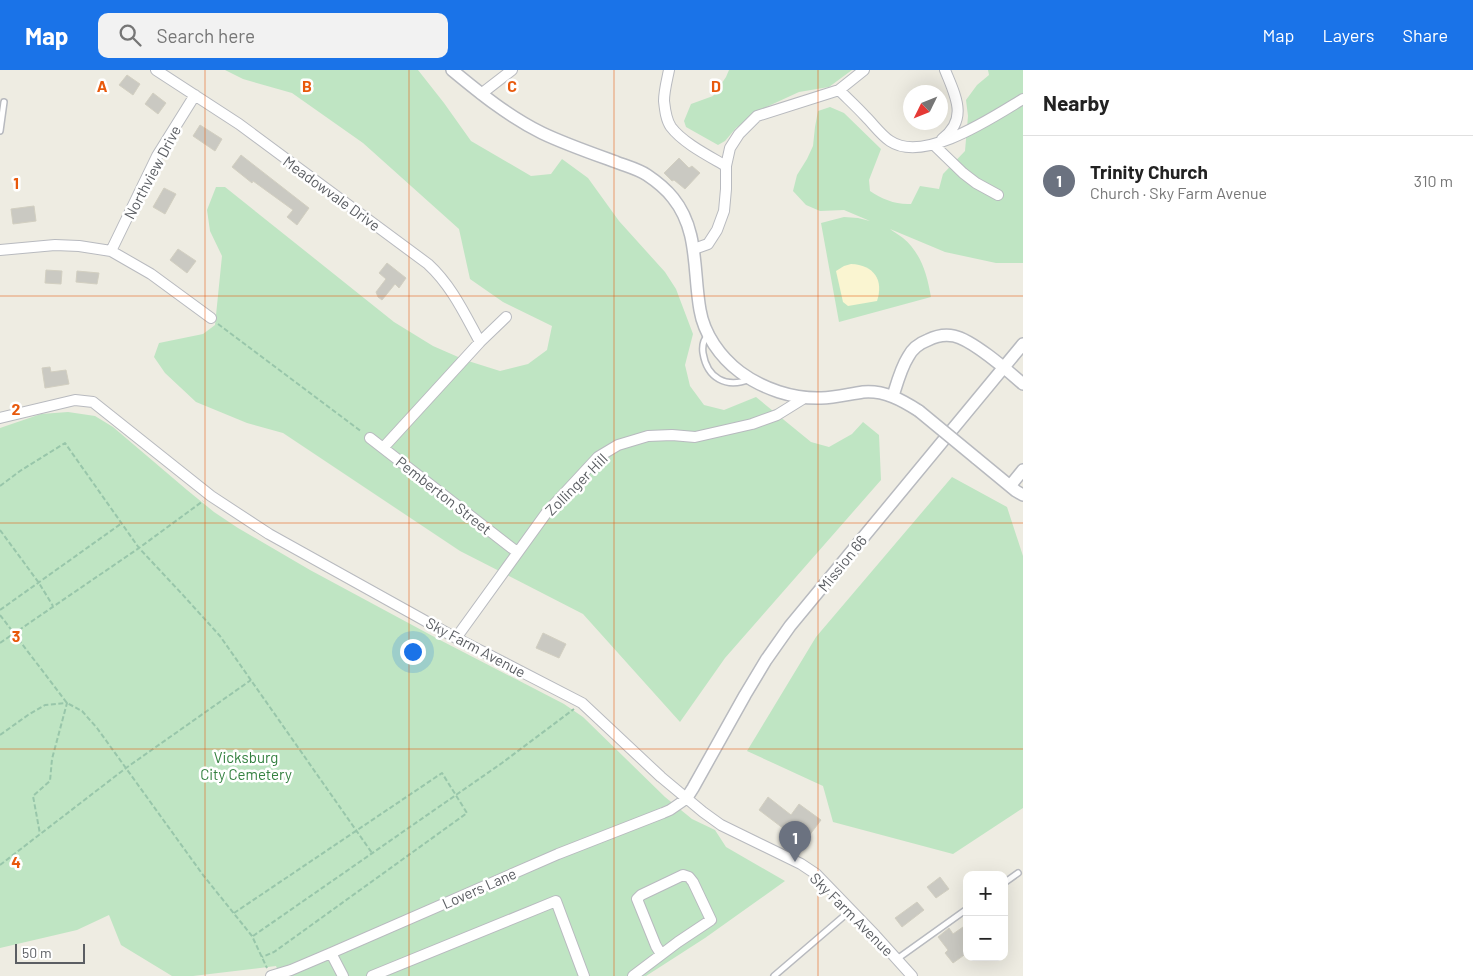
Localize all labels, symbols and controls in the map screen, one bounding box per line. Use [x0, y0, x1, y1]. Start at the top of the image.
search box [98, 13, 448, 58]
text: Map [25, 21, 68, 50]
icon: search [116, 21, 144, 49]
text: Search here [156, 24, 255, 47]
text: Map [1262, 24, 1294, 46]
text: Layers [1322, 24, 1375, 46]
text: Share [1403, 24, 1448, 46]
text: A [97, 76, 108, 95]
text: B [302, 76, 312, 95]
text: C [507, 76, 517, 95]
text: D [711, 76, 721, 95]
north arrow [903, 85, 948, 130]
text: Nearby [1043, 90, 1109, 115]
street label: Northview Drive [120, 122, 184, 222]
street label: Meadowvale Drive [280, 152, 384, 234]
text: Trinity Church [1090, 160, 1208, 183]
text: 1 [1056, 171, 1062, 190]
text: 310 m [1414, 171, 1453, 190]
text: 1 [13, 173, 19, 192]
text: Church · Sky Farm Avenue [1090, 183, 1267, 202]
text: 2 [12, 399, 21, 418]
street label: Zollinger Hill [541, 449, 611, 519]
street label: Pemberton Street [393, 452, 495, 538]
street label: Mission 66 [814, 531, 870, 595]
street label: Sky Farm Avenue [423, 613, 529, 681]
text: 3 [12, 626, 20, 645]
your location [400, 639, 426, 665]
park label: Vicksburg City Cemetery [200, 748, 292, 783]
pin: 1 [779, 821, 811, 862]
text: 4 [11, 852, 21, 871]
street label: Lovers Lane [439, 864, 519, 912]
street label: Sky Farm Avenue [807, 869, 897, 959]
map controls [963, 871, 1008, 961]
button: + [963, 871, 1008, 916]
button: − [963, 916, 1008, 961]
scale bar [15, 941, 85, 964]
text: 50 m [22, 944, 51, 961]

